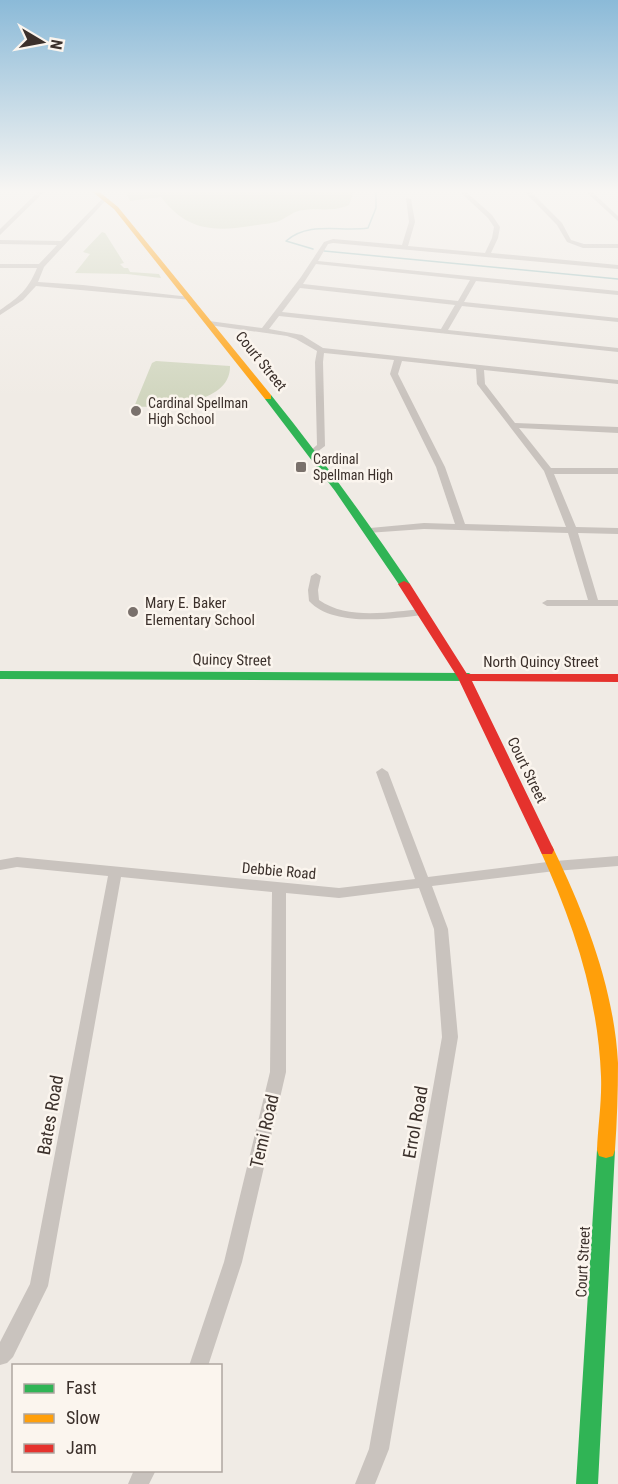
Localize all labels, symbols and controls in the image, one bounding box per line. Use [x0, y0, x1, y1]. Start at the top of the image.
north arrow [12, 12, 72, 72]
text: N [46, 38, 66, 51]
street label: Court Street [232, 328, 290, 394]
place label: Cardinal Spellman High School [148, 395, 248, 427]
marker: Cardinal Spellman High School [129, 404, 143, 418]
place label: Cardinal Spellman High [313, 451, 393, 483]
marker: Cardinal Spellman High [294, 460, 308, 474]
place label: Mary E. Baker Elementary School [145, 594, 255, 629]
marker: Mary E. Baker Elementary School [126, 605, 140, 619]
street label: Quincy Street [192, 650, 272, 670]
street label: North Quincy Street [483, 653, 599, 671]
street label: Court Street [503, 734, 551, 806]
street label: Debbie Road [241, 859, 317, 883]
street label: Bates Road [33, 1073, 67, 1157]
street label: Errol Road [398, 1084, 432, 1160]
street label: Temi Road [245, 1092, 283, 1170]
street label: Court Street [572, 1226, 594, 1298]
legend [12, 1364, 222, 1472]
text: Fast [66, 1377, 97, 1398]
text: Slow [66, 1407, 101, 1428]
text: Jam [66, 1437, 97, 1458]

